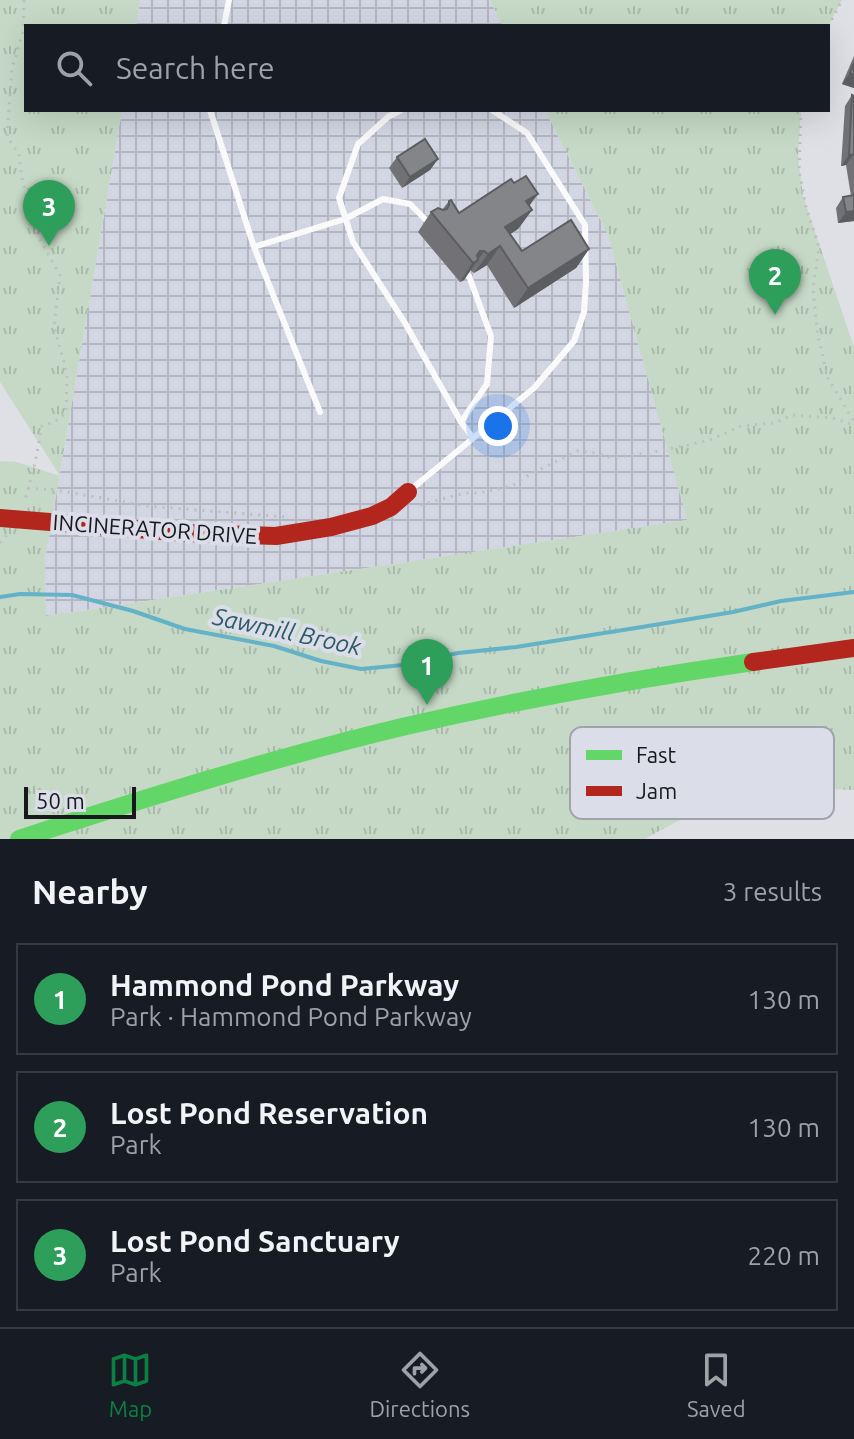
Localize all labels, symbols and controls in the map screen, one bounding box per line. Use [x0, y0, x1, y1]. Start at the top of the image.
search box [24, 24, 830, 112]
icon: search [52, 46, 96, 90]
text: Search here [116, 51, 275, 85]
pin: 3 [23, 180, 75, 246]
pin: 2 [749, 249, 801, 315]
your location [478, 406, 518, 446]
street label: INCINERATOR DRIVE [52, 509, 258, 548]
water label: Sawmill Brook [209, 602, 364, 661]
pin: 1 [401, 639, 453, 705]
legend [570, 727, 834, 819]
text: Fast [636, 742, 677, 767]
text: Jam [636, 778, 677, 803]
scale bar [24, 783, 136, 819]
text: 50 m [36, 788, 85, 813]
text: Nearby [32, 872, 147, 910]
text: 3 results [723, 877, 822, 906]
text: Hammond Pond Parkway [110, 968, 459, 1002]
text: 1 [53, 985, 67, 1014]
text: 130 m [748, 985, 820, 1014]
text: Park · Hammond Pond Parkway [110, 1002, 472, 1031]
text: Lost Pond Reservation [110, 1096, 428, 1130]
text: 2 [53, 1113, 67, 1142]
text: 130 m [748, 1113, 820, 1142]
text: Park [110, 1130, 162, 1159]
text: Lost Pond Sanctuary [110, 1224, 400, 1258]
text: 3 [53, 1241, 67, 1270]
text: 220 m [748, 1241, 820, 1270]
text: Park [110, 1258, 162, 1287]
tab: Map [108, 1348, 152, 1421]
tab: Directions [369, 1348, 470, 1421]
tab: Saved [687, 1348, 746, 1421]

